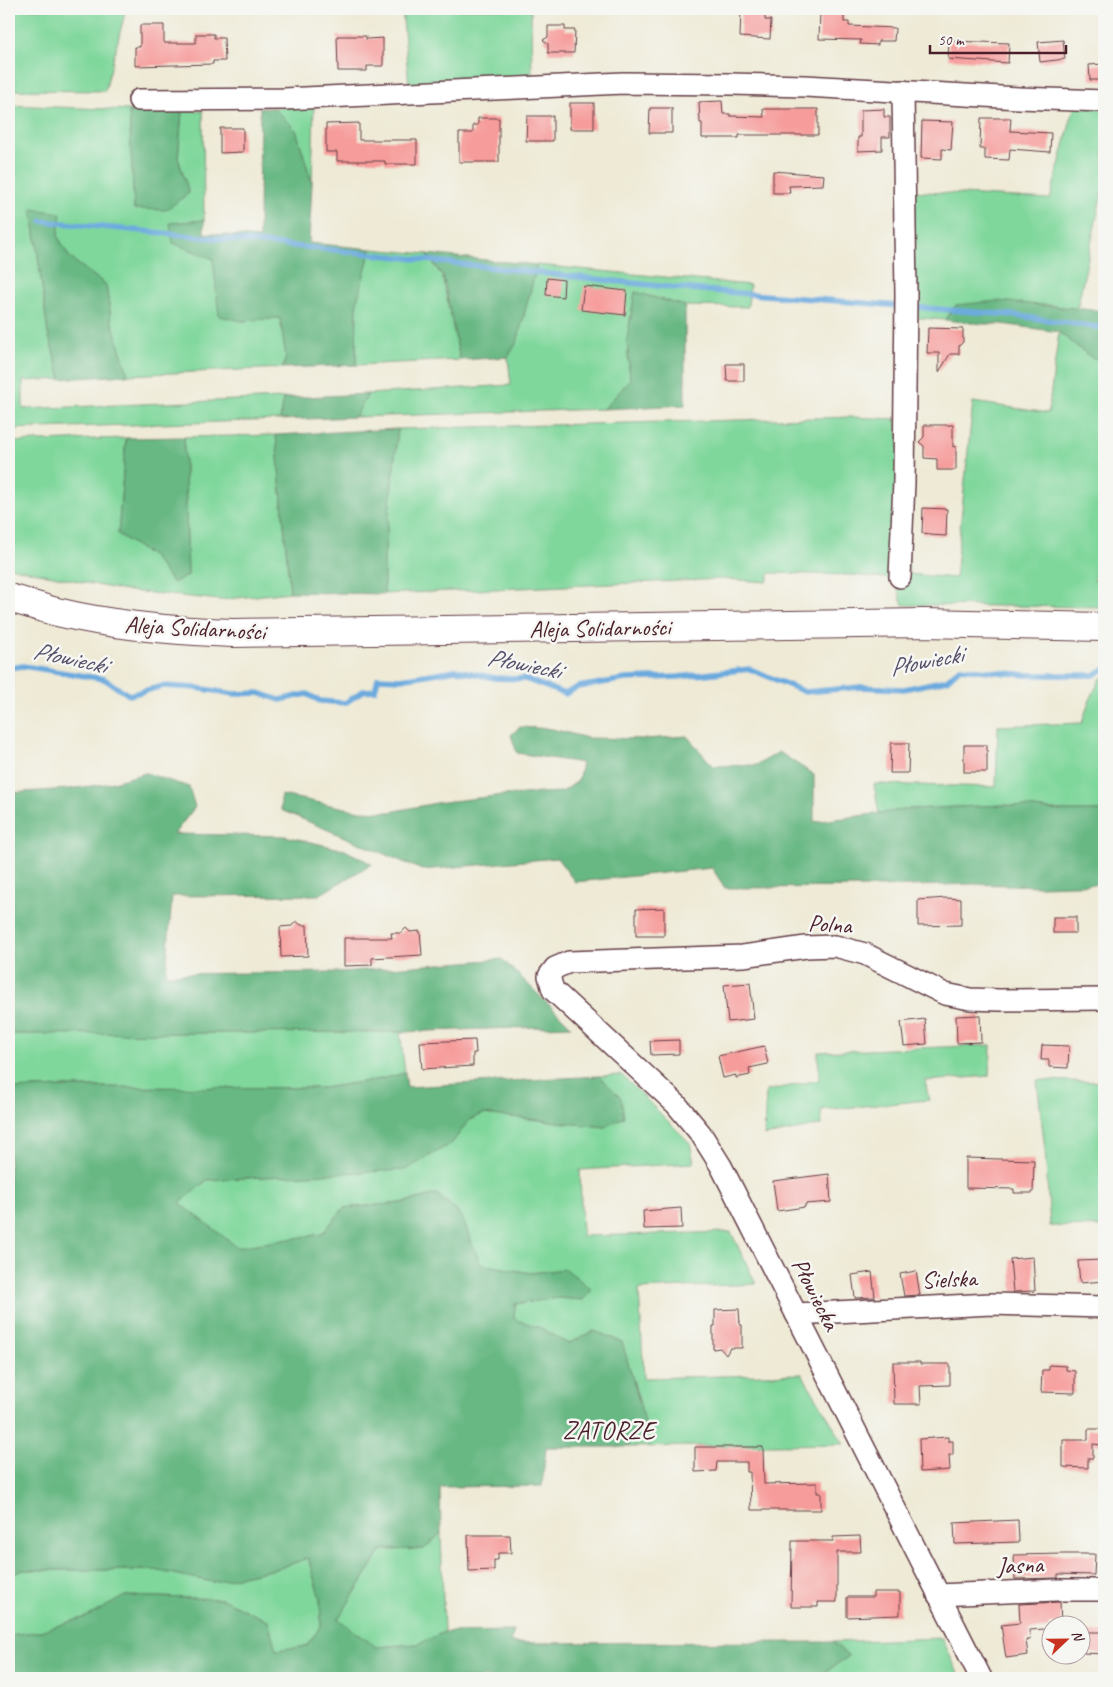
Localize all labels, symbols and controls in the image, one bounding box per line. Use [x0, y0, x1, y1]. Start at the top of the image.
scale bar [930, 22, 1067, 54]
text: 50 m [938, 31, 965, 50]
street label: Aleja Solidarności [124, 609, 269, 647]
street label: Aleja Solidarności [529, 612, 673, 644]
water label: Płowiecki [30, 635, 116, 683]
water label: Płowiecki [887, 637, 972, 684]
water label: Płowiecki [485, 641, 570, 688]
street label: Polna [807, 908, 854, 941]
street label: Płowiecka [785, 1253, 848, 1337]
street label: Sielska [921, 1263, 979, 1295]
district label: ZATORZE [563, 1415, 657, 1447]
street label: Jasna [995, 1549, 1045, 1581]
north arrow [1040, 1614, 1090, 1664]
text: N [1068, 1628, 1088, 1645]

